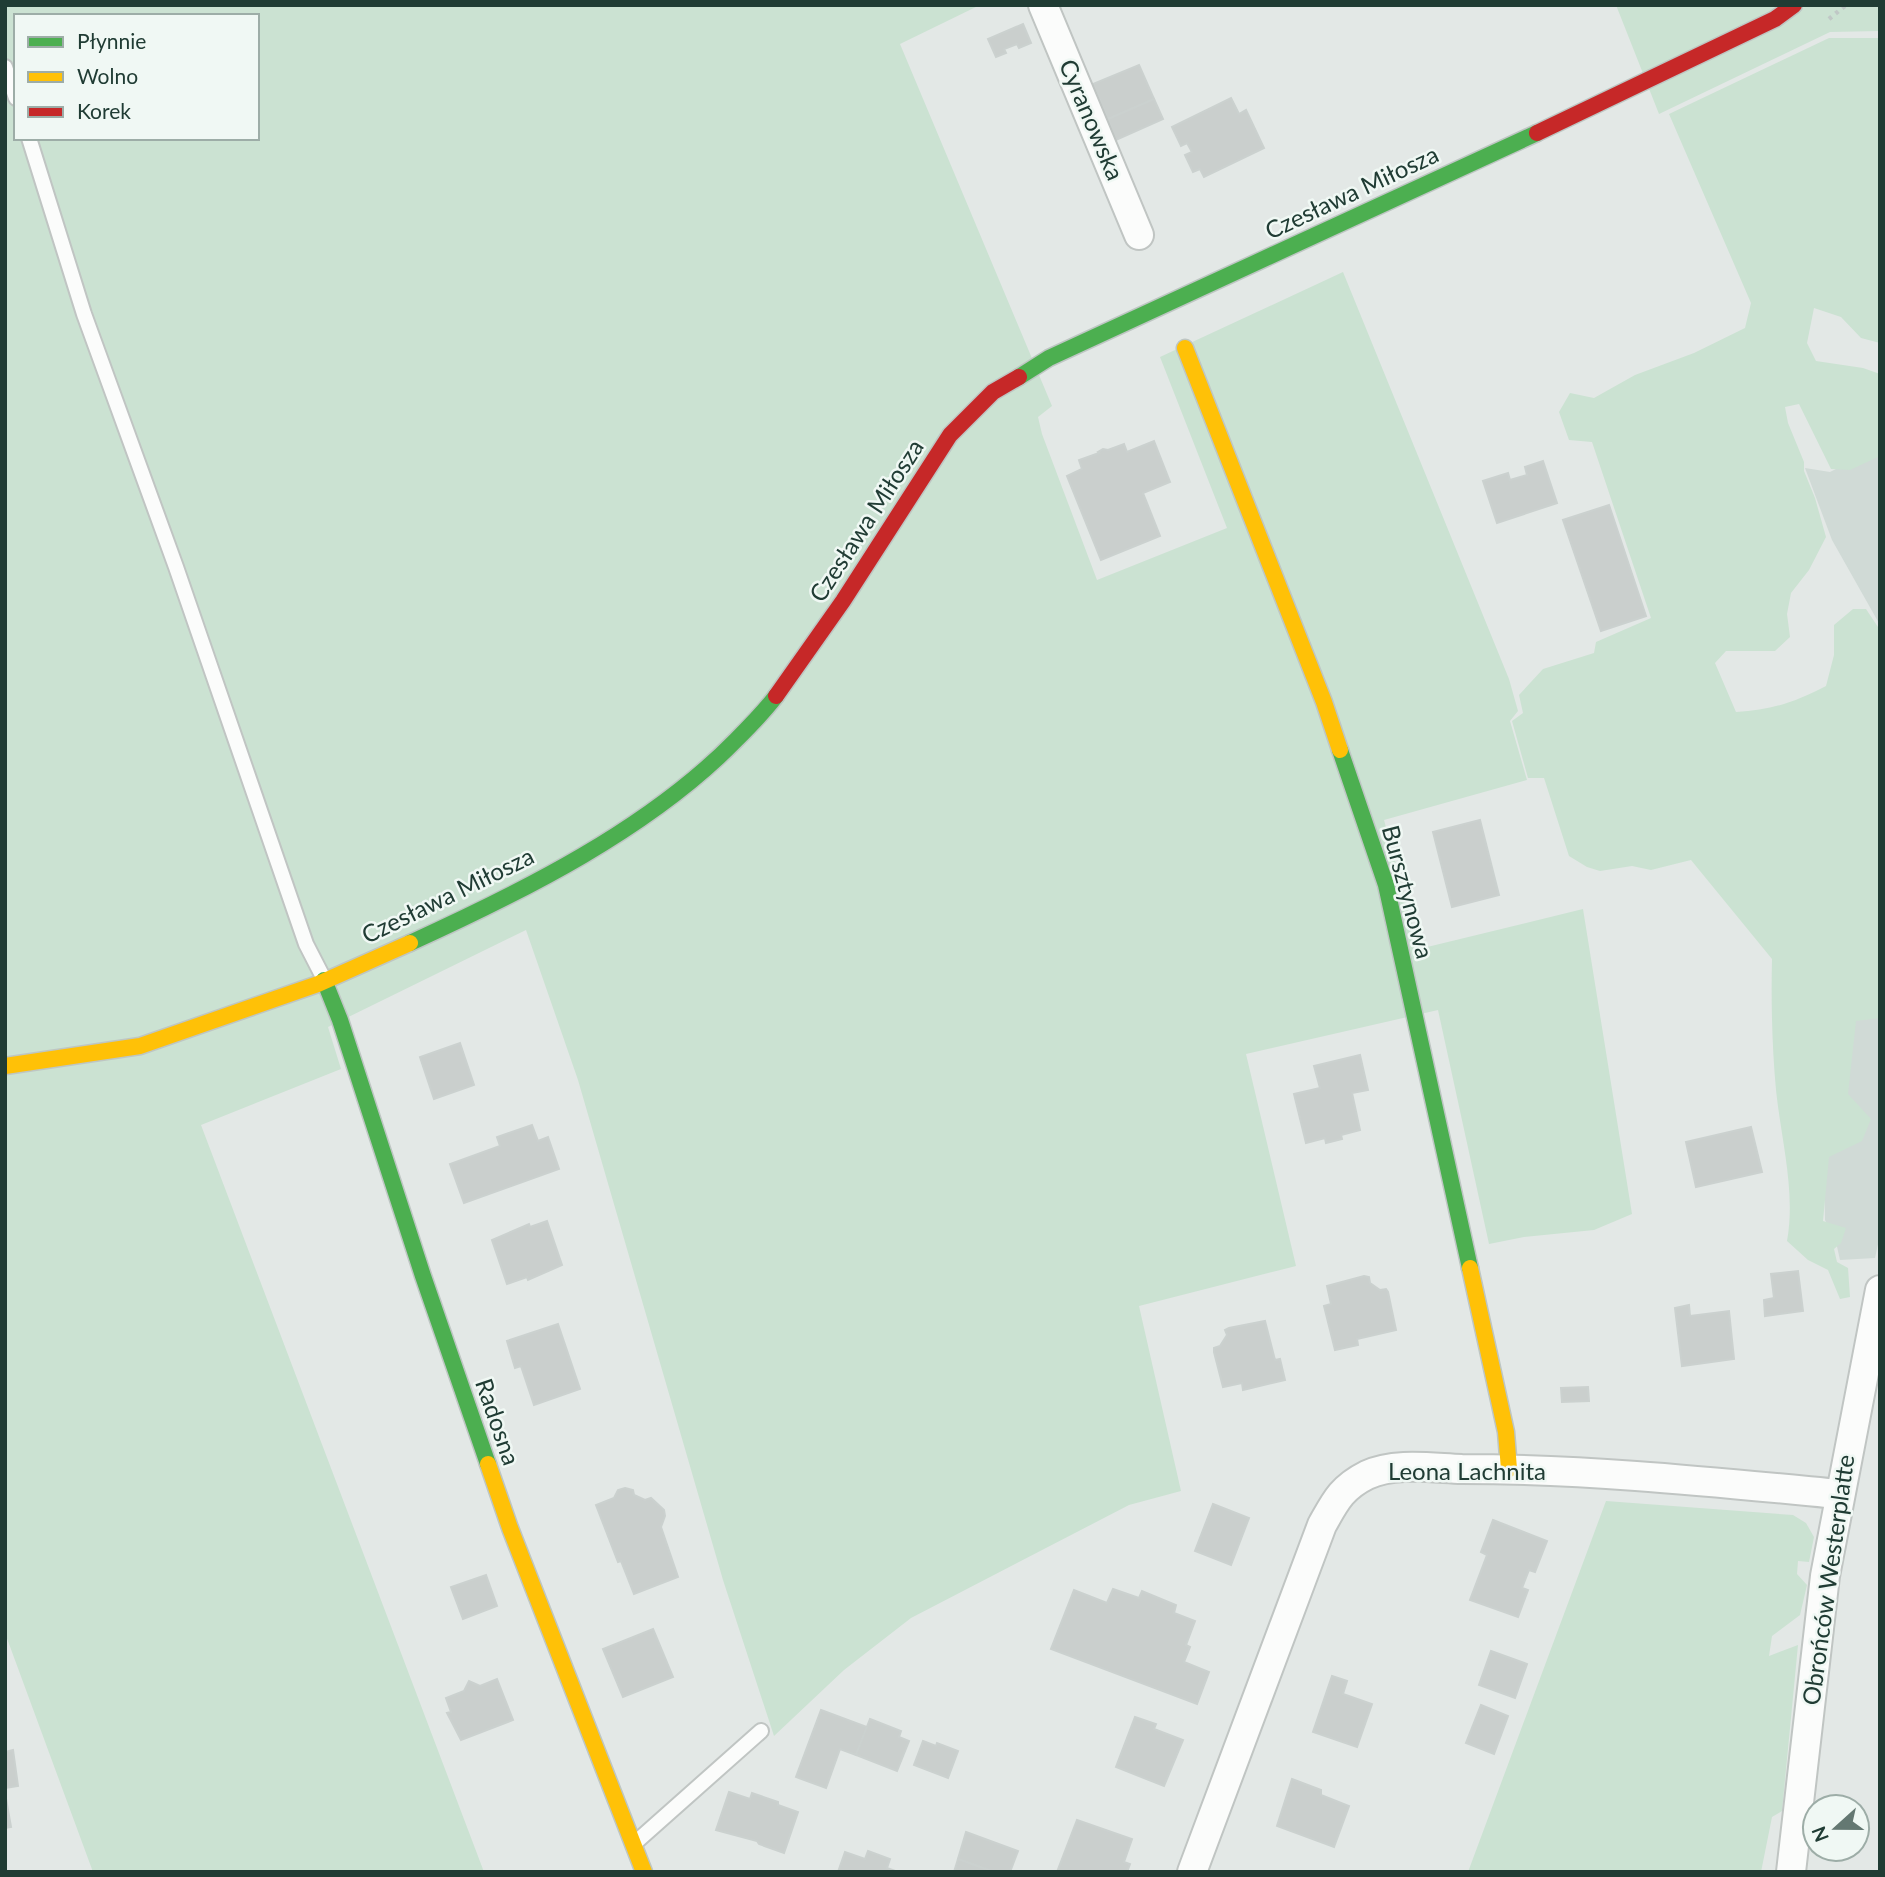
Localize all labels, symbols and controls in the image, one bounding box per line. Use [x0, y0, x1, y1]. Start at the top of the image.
legend [14, 14, 259, 140]
text: Płynnie [77, 28, 146, 53]
street label: Cyranowska [1054, 55, 1131, 184]
text: Wolno [77, 63, 138, 88]
text: Korek [77, 98, 131, 123]
street label: Czesława Miłosza [1260, 139, 1443, 244]
street label: Czesława Miłosza [802, 434, 929, 607]
street label: Bursztynowa [1377, 822, 1440, 962]
street label: Czesława Miłosza [357, 840, 538, 949]
street label: Radosna [470, 1374, 527, 1469]
street label: Obrońców Westerplatte [1796, 1453, 1859, 1707]
street label: Leona Lachnita [1388, 1456, 1546, 1485]
north arrow [1801, 1793, 1871, 1863]
text: N [1806, 1823, 1833, 1845]

